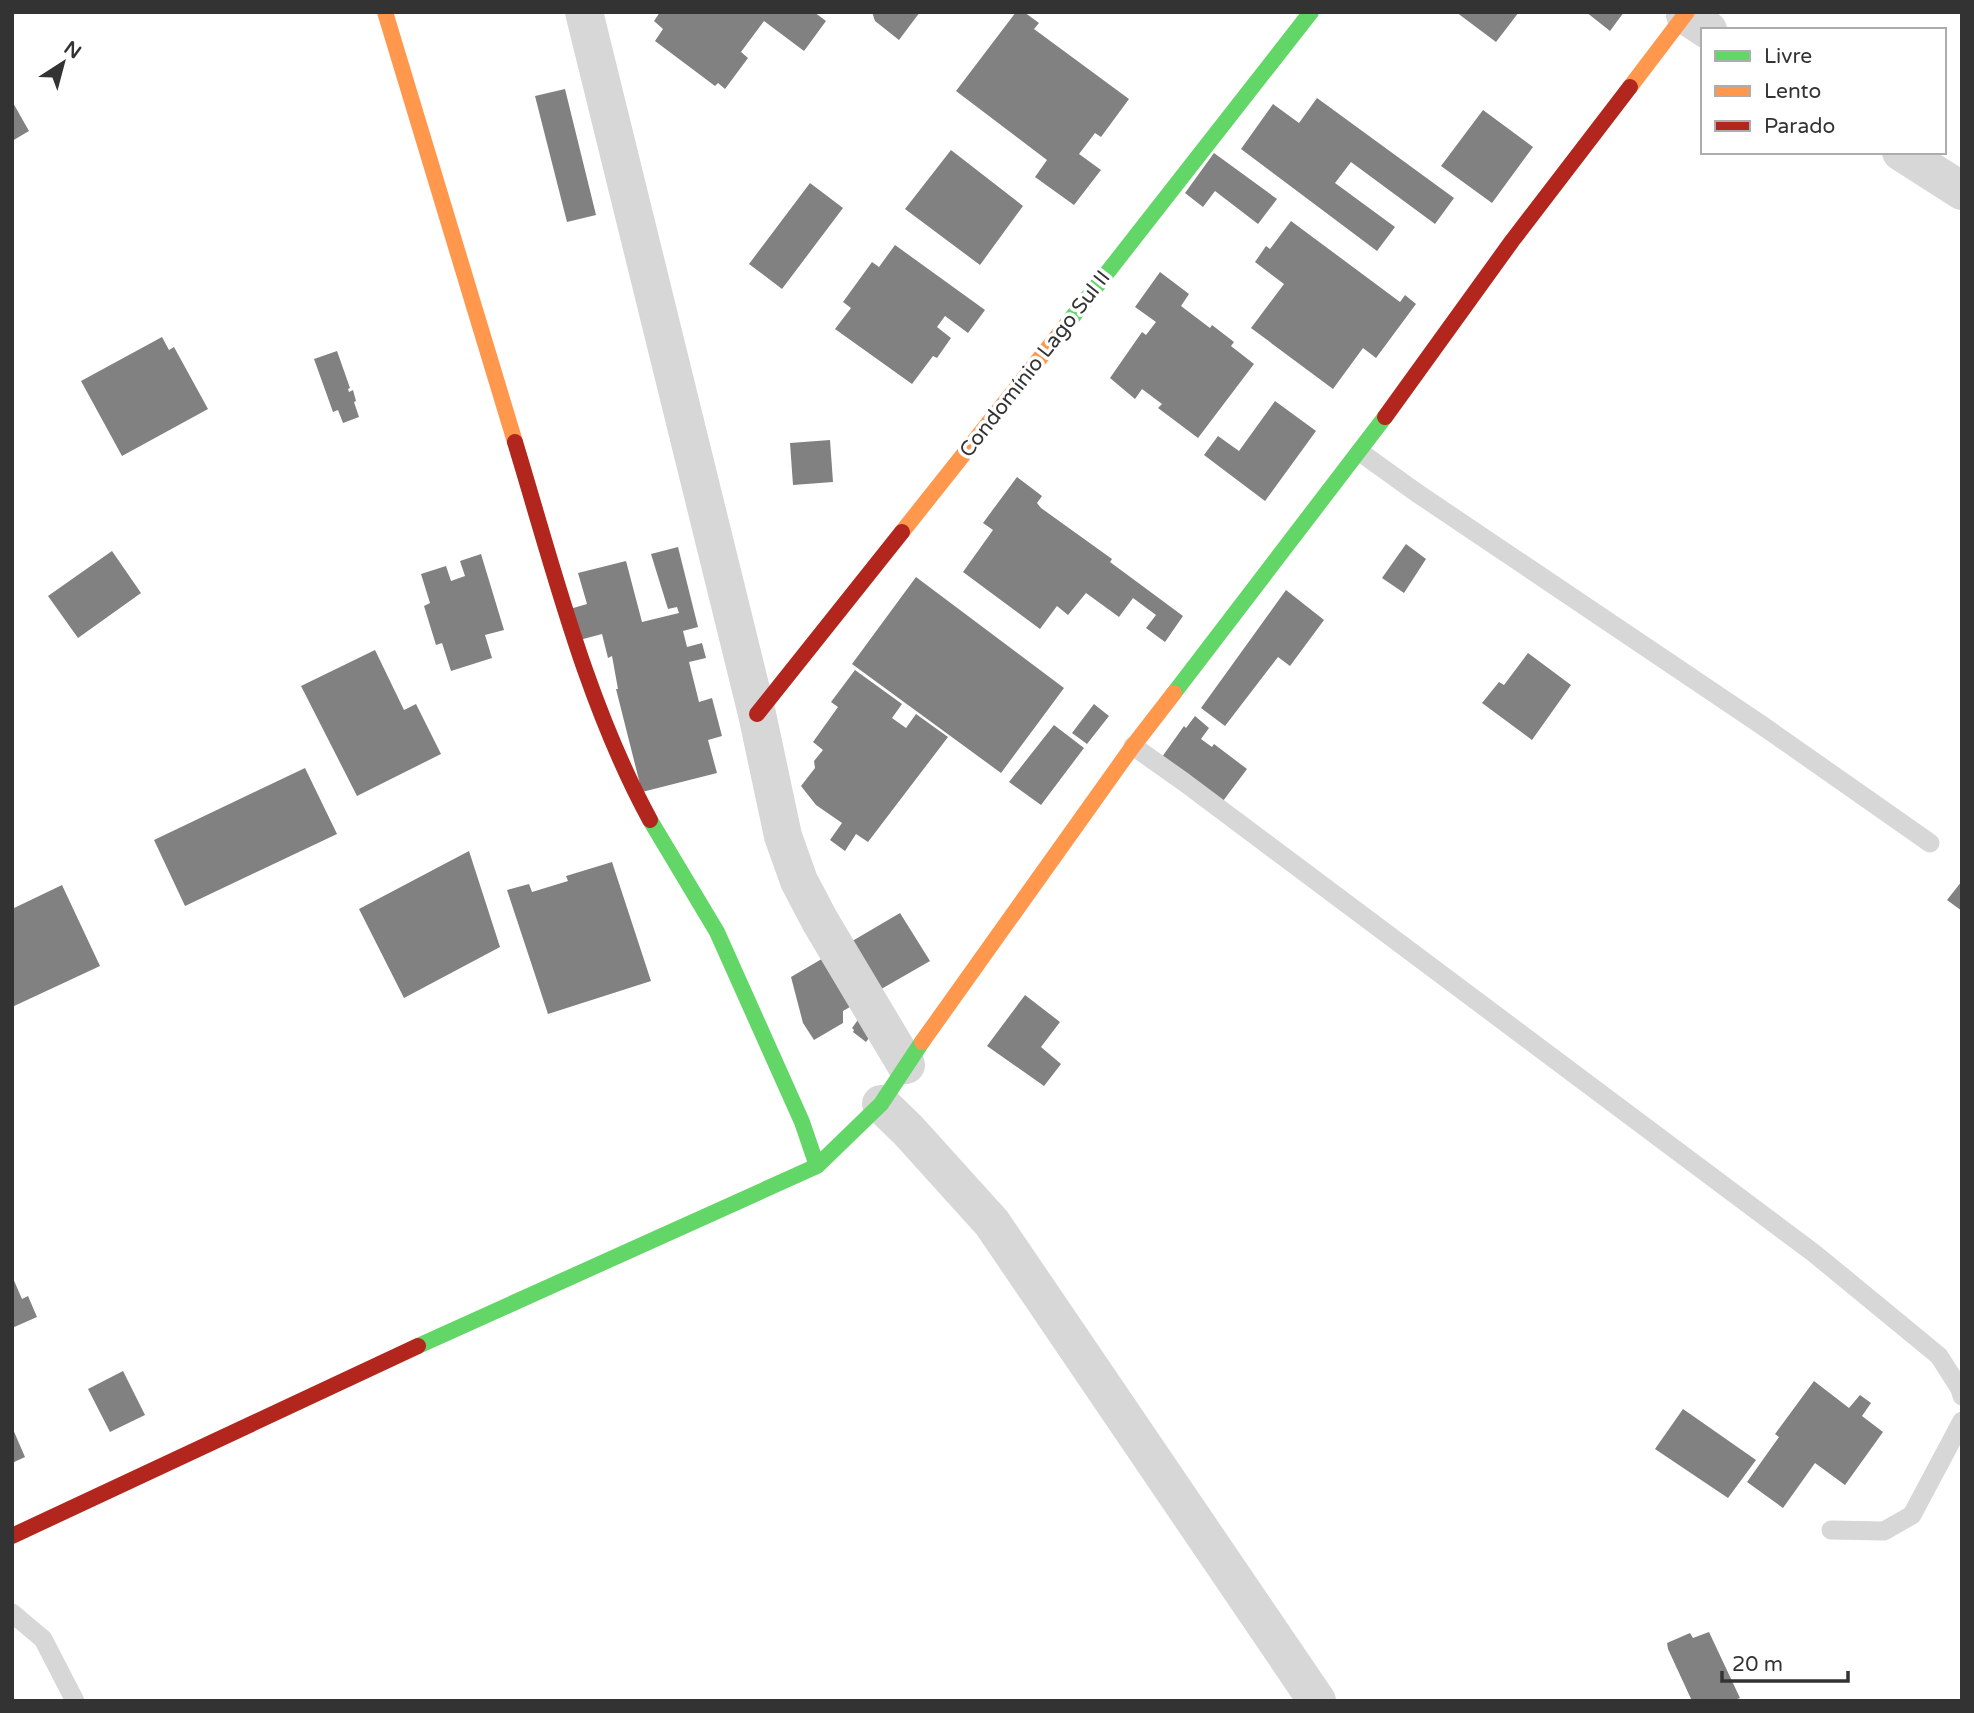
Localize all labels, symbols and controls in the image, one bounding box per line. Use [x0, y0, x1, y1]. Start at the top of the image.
north arrow [28, 28, 98, 98]
legend [1701, 28, 1946, 154]
text: N [60, 37, 85, 63]
text: Livre [1764, 44, 1812, 69]
text: Lento [1764, 79, 1821, 104]
text: Parado [1764, 114, 1835, 139]
street label: Condomínio Lago Sul II [954, 266, 1116, 462]
scale bar [1722, 1640, 1848, 1684]
text: 20 m [1732, 1652, 1783, 1677]

